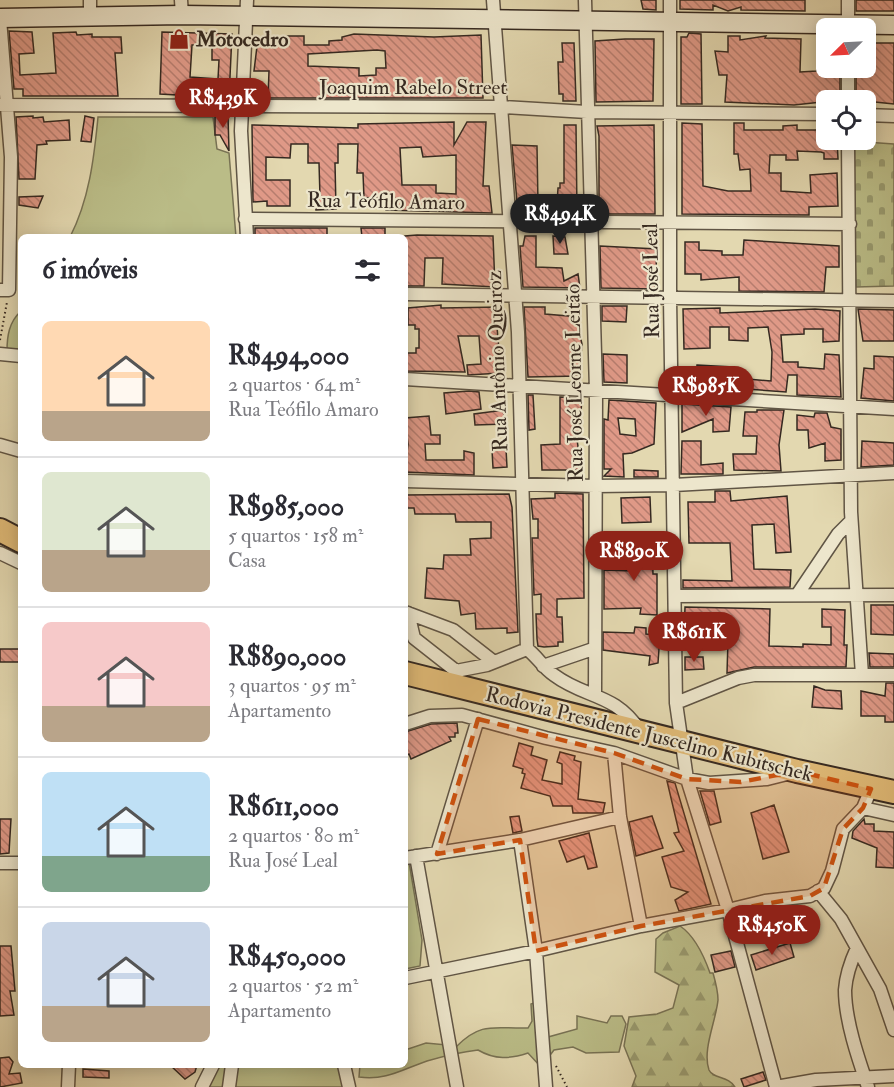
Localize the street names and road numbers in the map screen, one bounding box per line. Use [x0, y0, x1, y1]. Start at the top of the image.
street label: Joaquim Rabelo Street [318, 74, 507, 101]
street label: Rua Teófilo Amaro [307, 187, 465, 216]
street label: Rua José Leal [637, 222, 666, 339]
street label: Rua Antônio Queiroz [481, 270, 514, 452]
street label: Rua José Leorne Leitão [559, 284, 590, 482]
street label: Rodovia Presidente Juscelino Kubitschek [482, 681, 816, 788]

